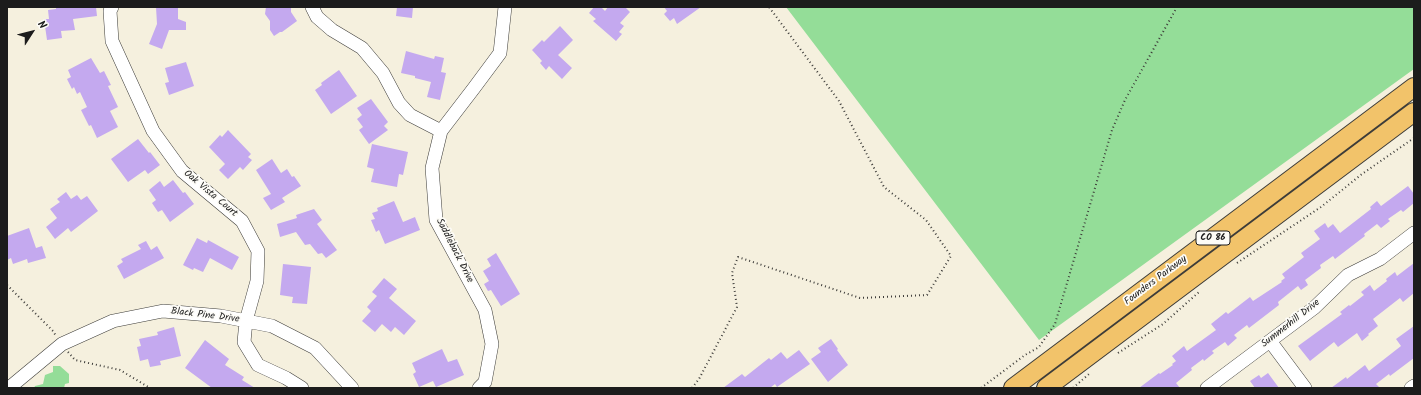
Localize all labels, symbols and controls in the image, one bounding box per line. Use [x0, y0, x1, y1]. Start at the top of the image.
north arrow [12, 12, 52, 52]
text: N [32, 17, 51, 33]
street label: Oak Vista Court [181, 168, 239, 220]
street label: Saddleback Drive [433, 217, 475, 285]
road number: CO 86 [1196, 231, 1230, 245]
street label: Founders Parkway [1122, 254, 1190, 308]
street label: Summerhill Drive [1259, 297, 1323, 351]
street label: Black Pine Drive [170, 306, 240, 326]

